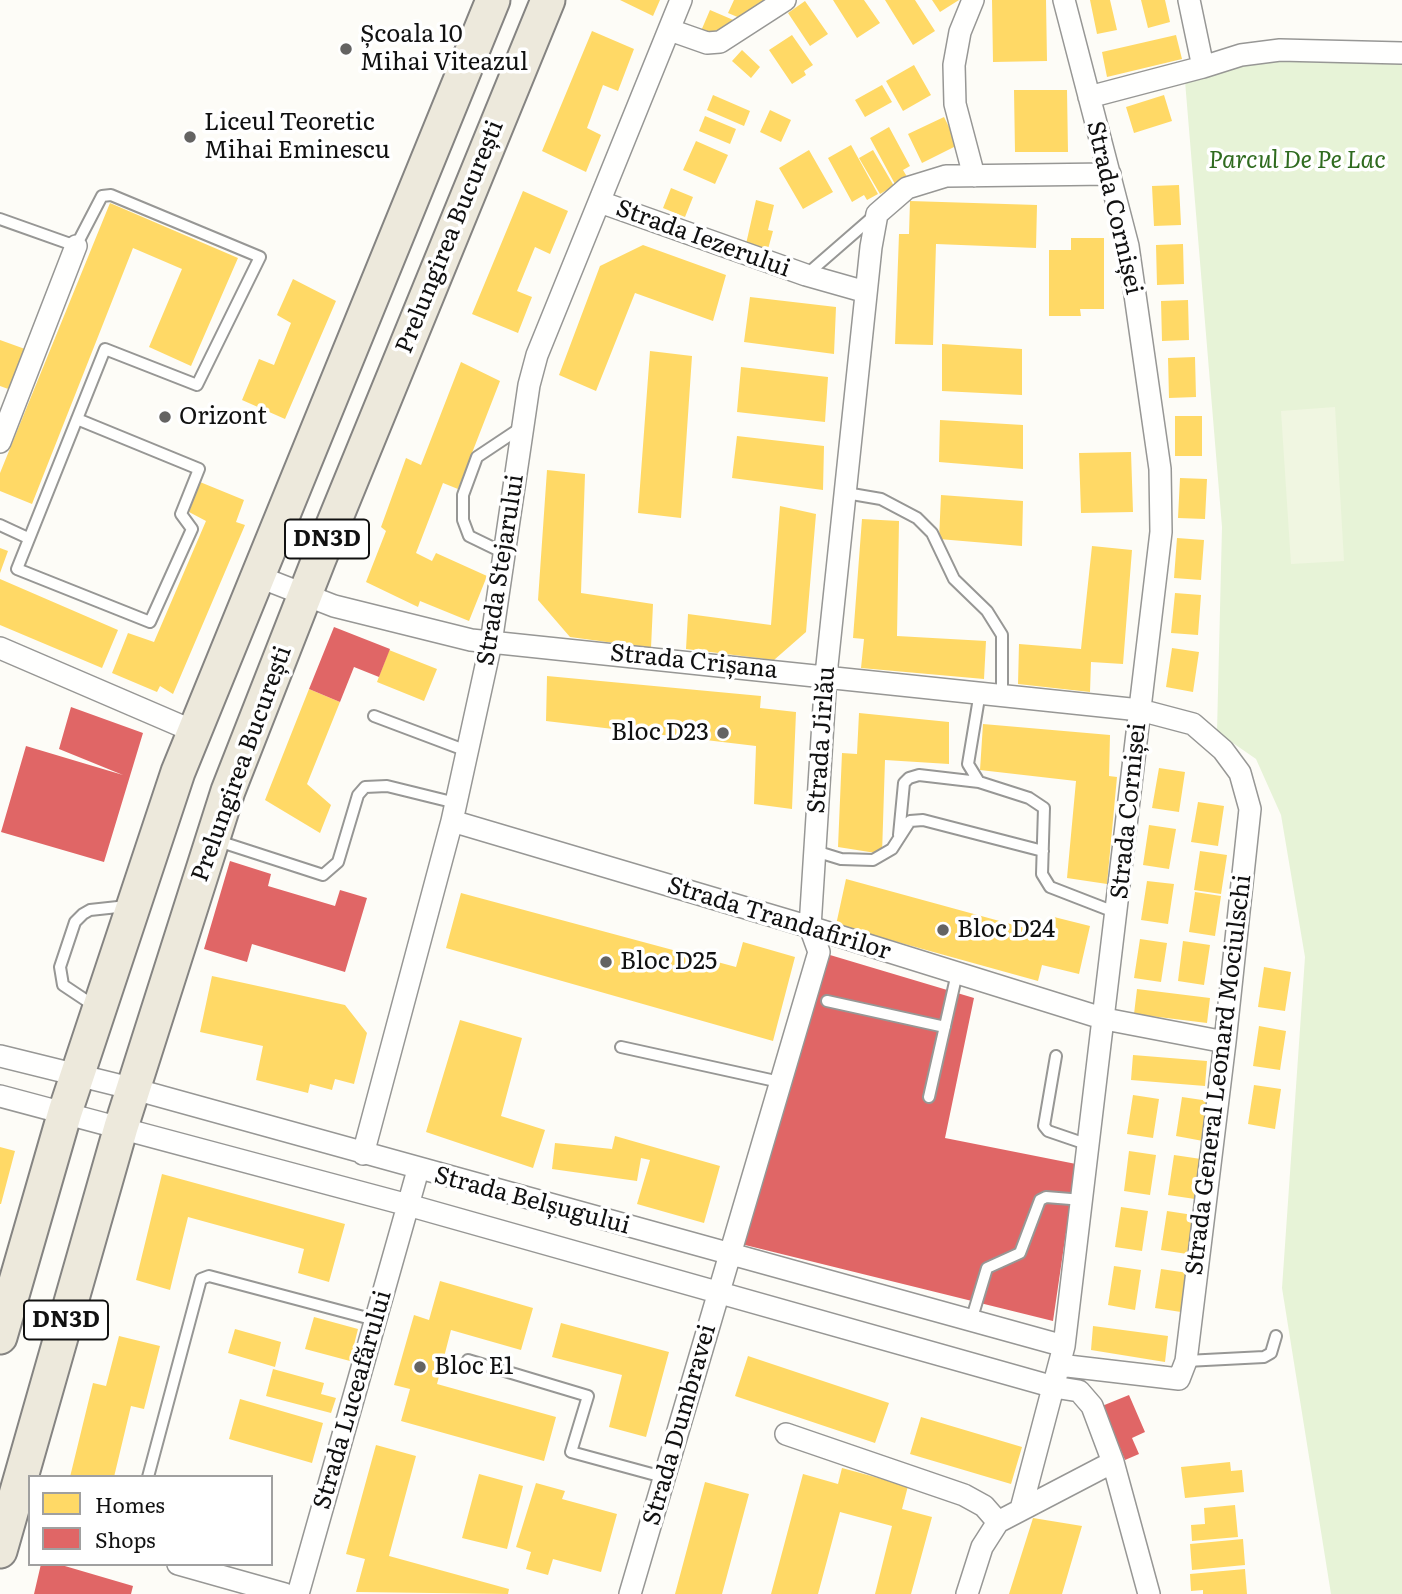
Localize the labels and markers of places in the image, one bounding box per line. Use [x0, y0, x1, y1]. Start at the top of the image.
place label: Școala 10 Mihai Viteazul [360, 21, 528, 77]
marker: Școala 10 Mihai Viteazul [338, 41, 354, 57]
place label: Liceul Teoretic Mihai Eminescu [204, 109, 390, 165]
marker: Liceul Teoretic Mihai Eminescu [182, 129, 198, 145]
place label: Orizont [179, 403, 267, 431]
marker: Orizont [157, 409, 173, 425]
place label: Bloc D23 [611, 719, 709, 747]
marker: Bloc D23 [715, 725, 731, 741]
place label: Bloc D24 [957, 916, 1055, 944]
marker: Bloc D24 [935, 922, 951, 938]
place label: Bloc D25 [620, 948, 717, 976]
marker: Bloc D25 [598, 954, 614, 970]
place label: Bloc E1 [434, 1353, 514, 1381]
marker: Bloc E1 [412, 1359, 428, 1375]

